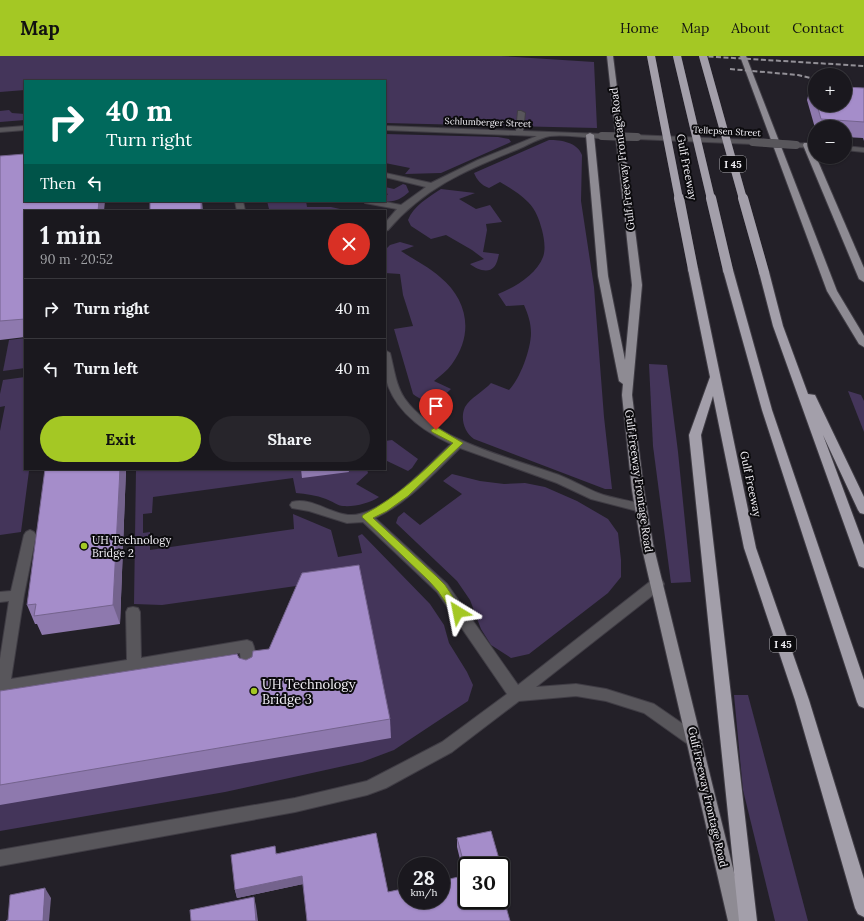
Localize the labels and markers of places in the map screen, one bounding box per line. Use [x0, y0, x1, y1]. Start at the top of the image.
pin [419, 389, 453, 430]
place label: UH Technology Bridge 2 [92, 533, 171, 560]
marker: UH Technology Bridge 2 [79, 541, 89, 551]
place label: UH Technology Bridge 3 [262, 676, 356, 708]
marker: UH Technology Bridge 3 [249, 686, 259, 696]

